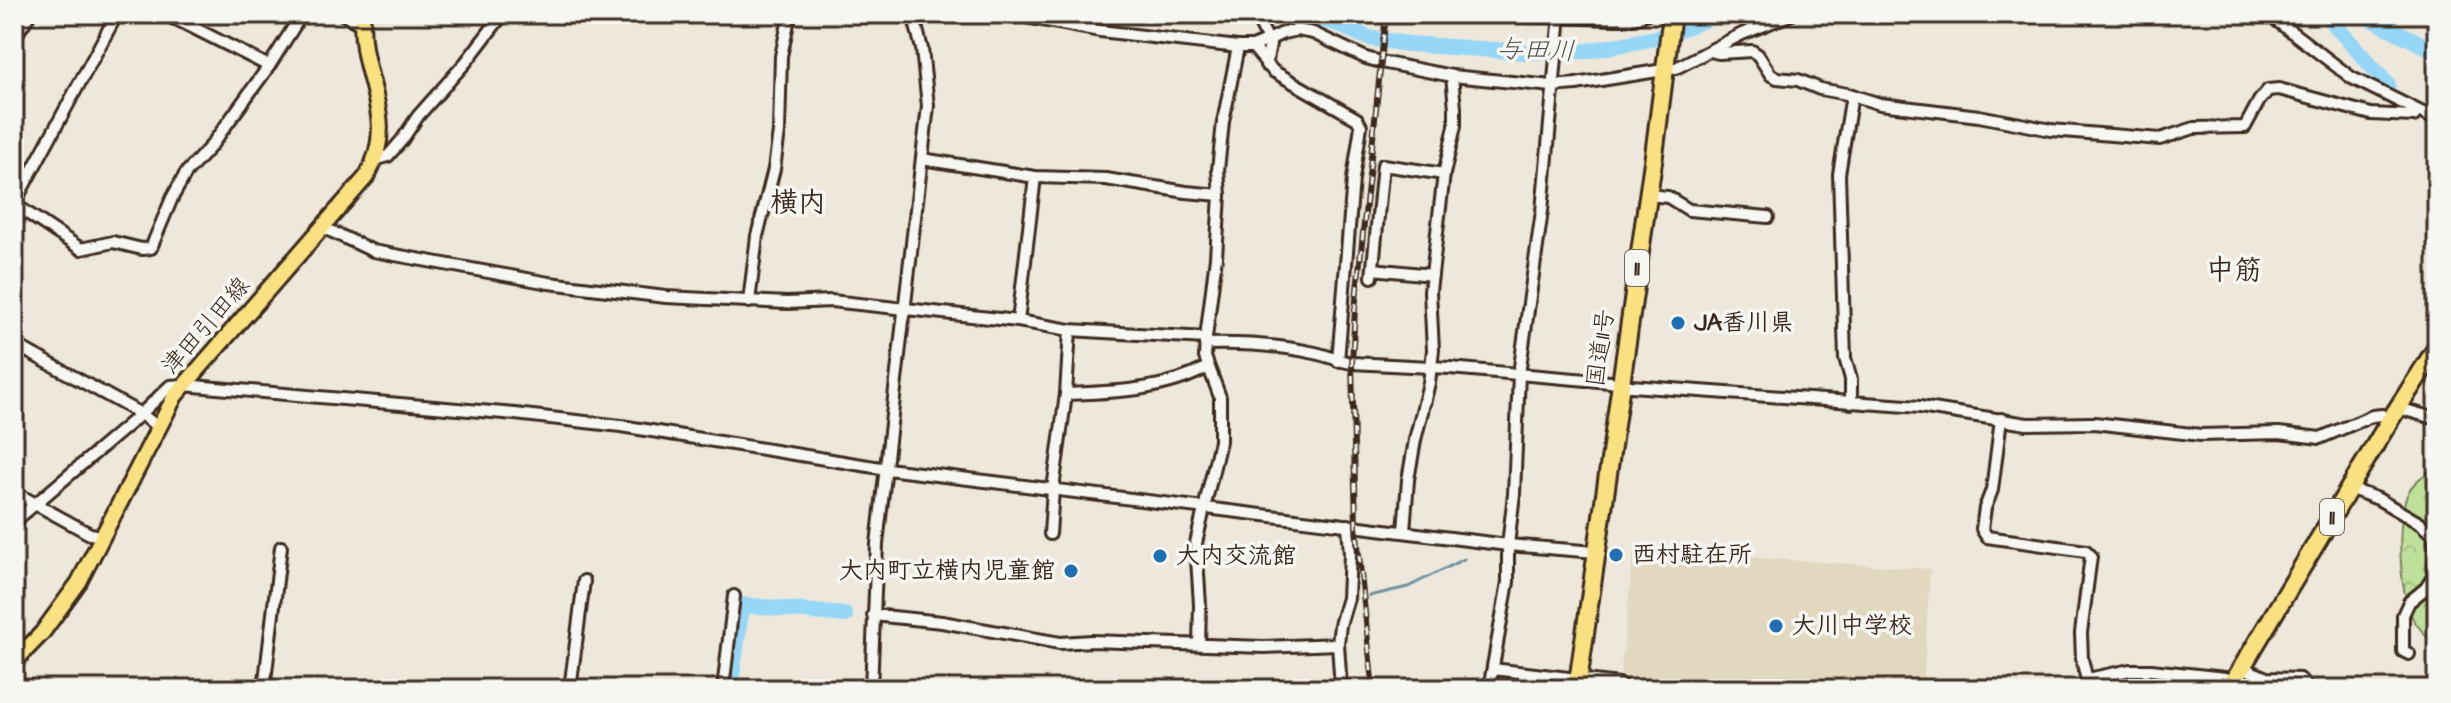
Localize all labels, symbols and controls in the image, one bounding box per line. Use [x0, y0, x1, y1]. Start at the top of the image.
water label: 与田川 [1496, 31, 1576, 69]
district label: 横内 [770, 183, 826, 222]
road number: 11 [1625, 250, 1649, 286]
district label: 中筋 [2206, 251, 2262, 290]
street label: 津田引田線 [154, 270, 258, 382]
place label: JA香川県 [1693, 306, 1794, 340]
street label: 国道11号 [1579, 307, 1623, 389]
marker: JA香川県 [1669, 314, 1687, 332]
road number: 11 [2320, 499, 2344, 535]
place label: 西村駐在所 [1632, 538, 1752, 572]
place label: 大内交流館 [1176, 539, 1296, 573]
marker: 西村駐在所 [1607, 546, 1625, 564]
marker: 大内交流館 [1151, 547, 1169, 565]
place label: 大内町立横内児童館 [839, 554, 1055, 588]
marker: 大内町立横内児童館 [1062, 562, 1080, 580]
place label: 大川中学校 [1792, 609, 1912, 643]
marker: 大川中学校 [1767, 617, 1785, 635]

